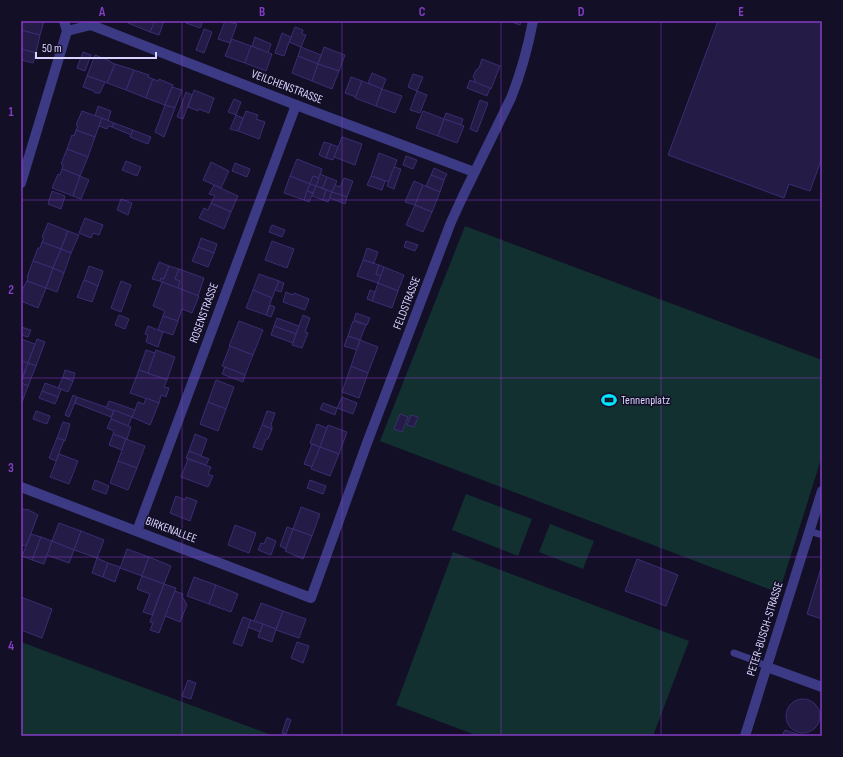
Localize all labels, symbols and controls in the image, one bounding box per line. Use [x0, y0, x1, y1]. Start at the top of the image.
text: A [98, 4, 106, 20]
text: B [259, 4, 265, 20]
text: C [419, 4, 426, 20]
text: D [578, 4, 585, 20]
text: E [738, 4, 744, 20]
scale bar [36, 34, 156, 60]
text: 50 m [42, 41, 62, 56]
street label: VEILCHENSTRASSE [249, 66, 325, 108]
text: 1 [8, 104, 14, 120]
street label: FELDSTRASSE [390, 274, 424, 332]
street label: ROSENSTRASSE [186, 281, 222, 345]
text: 2 [8, 282, 14, 298]
sports icon: Tennenplatz [600, 391, 618, 409]
place label: Tennenplatz [621, 393, 671, 408]
text: 3 [8, 460, 14, 476]
street label: BIRKENALLEE [143, 513, 199, 547]
street label: PETER-BUSCH-STRASSE [744, 580, 786, 678]
text: 4 [8, 638, 14, 654]

